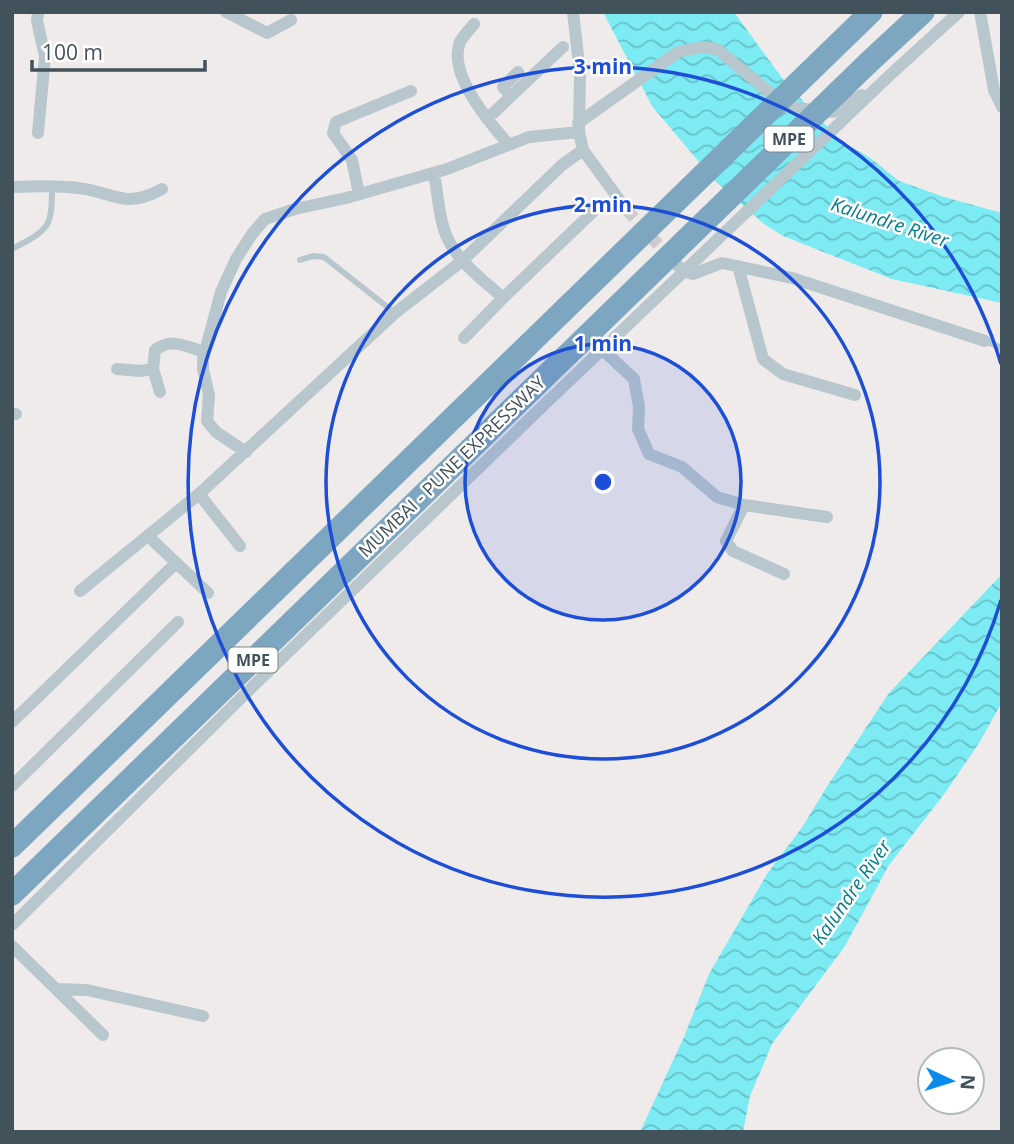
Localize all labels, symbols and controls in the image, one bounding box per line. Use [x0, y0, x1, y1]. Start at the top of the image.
scale bar [32, 28, 205, 72]
text: 100 m [42, 38, 103, 66]
text: 3 min [574, 52, 632, 80]
road number: MPE [764, 127, 814, 152]
text: 2 min [574, 190, 632, 218]
water label: Kalundre River [828, 191, 954, 254]
text: 1 min [574, 329, 632, 357]
street label: MUMBAI - PUNE EXPRESSWAY [353, 370, 551, 562]
centre of rings [591, 470, 615, 494]
road number: MPE [229, 648, 278, 673]
water label: Kalundre River [805, 833, 898, 950]
north arrow [916, 1046, 986, 1116]
text: N [954, 1074, 981, 1091]

